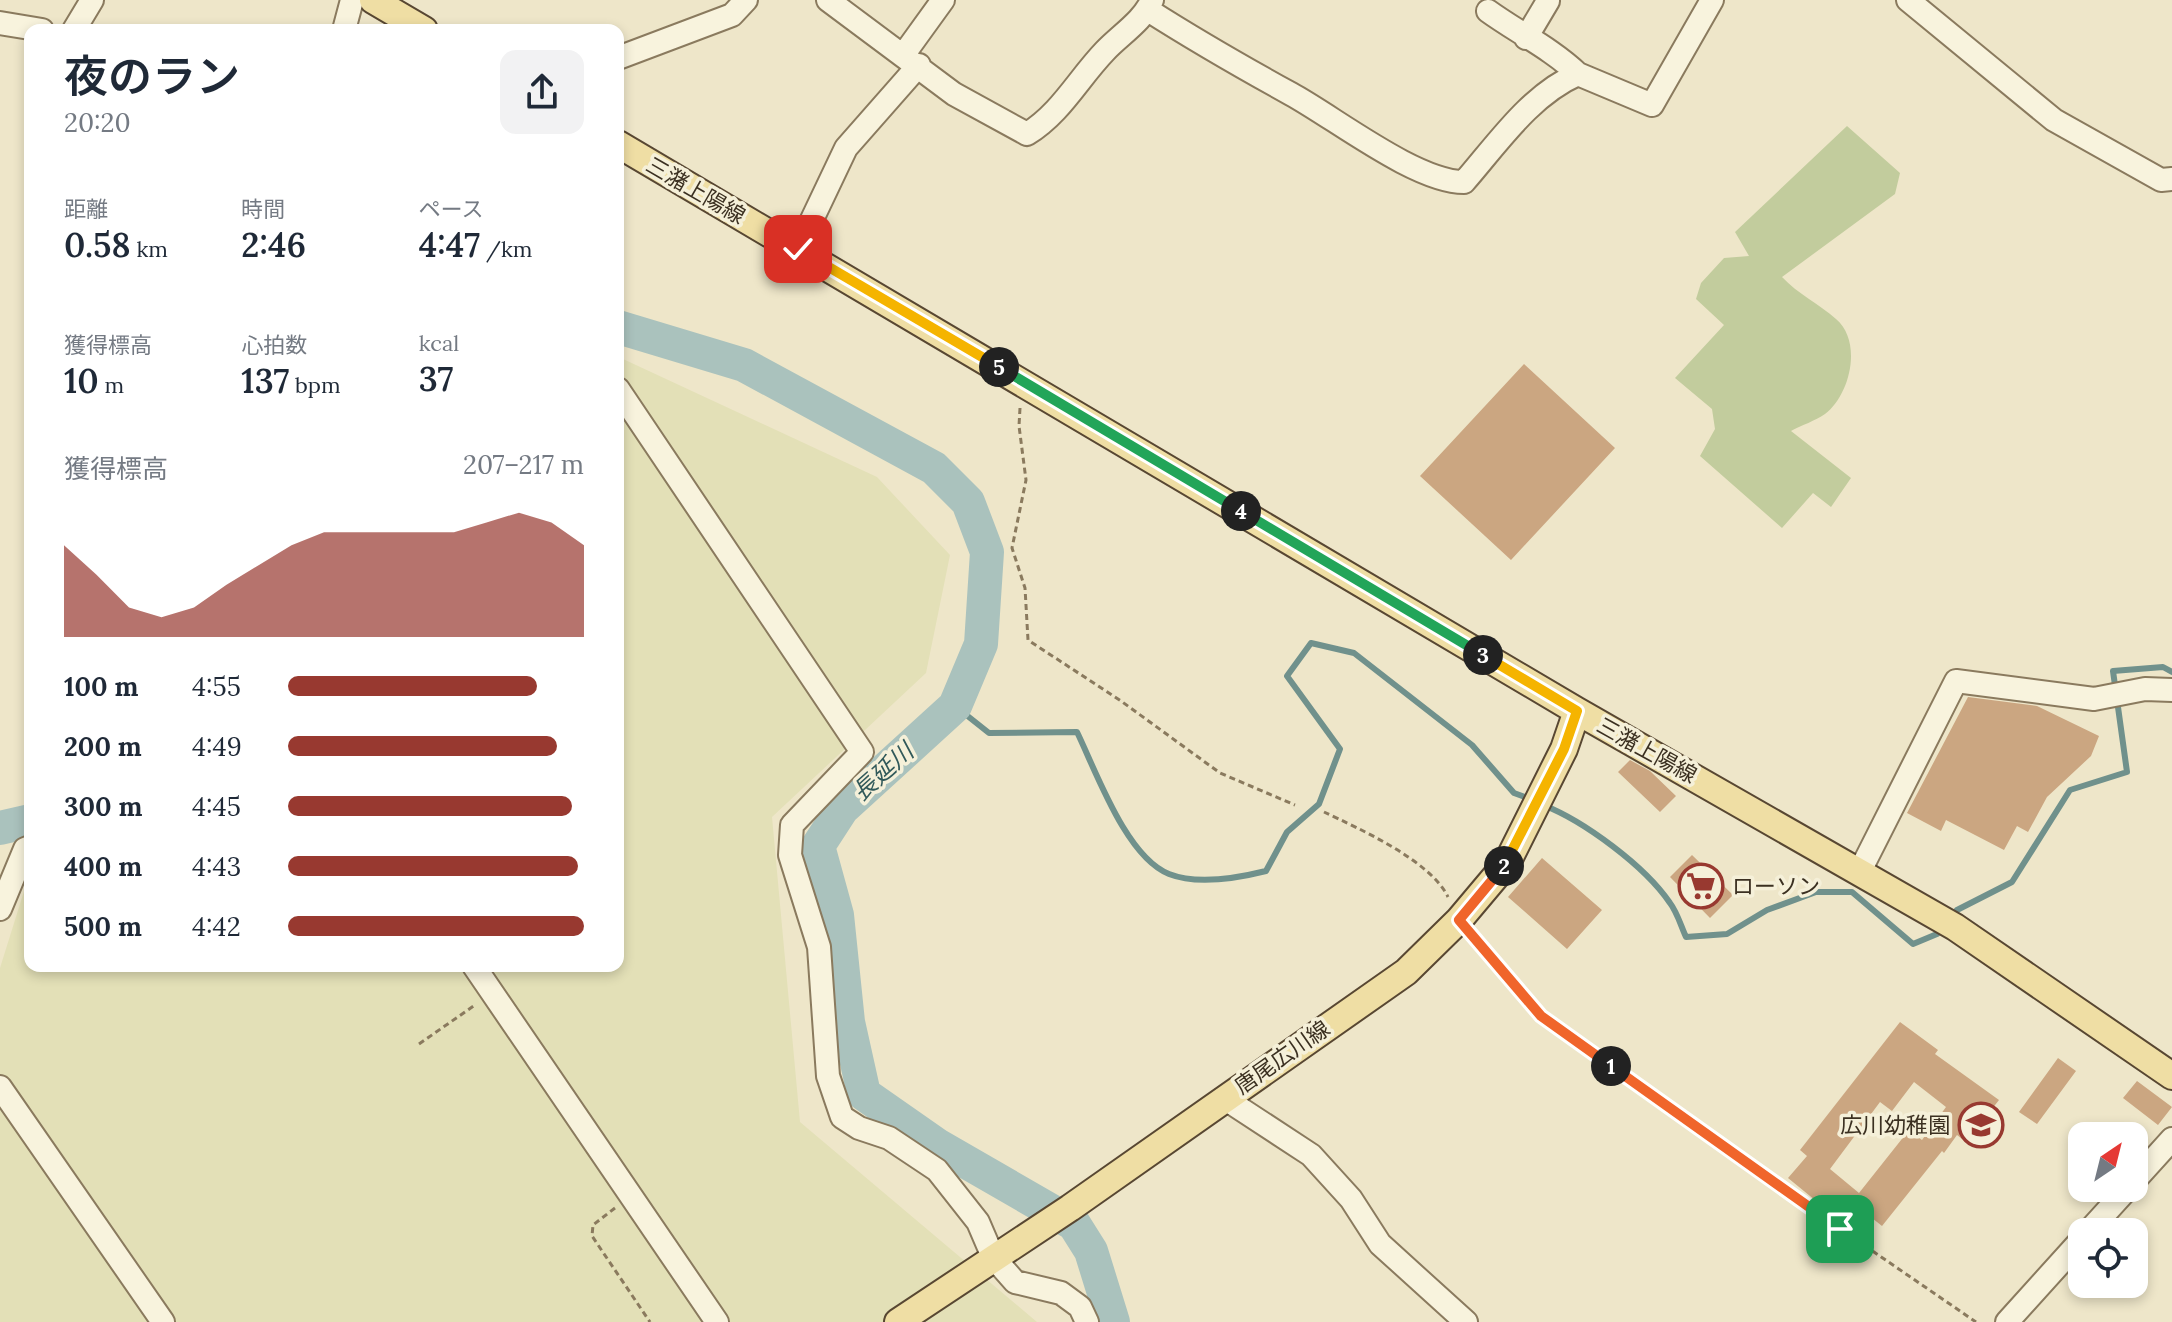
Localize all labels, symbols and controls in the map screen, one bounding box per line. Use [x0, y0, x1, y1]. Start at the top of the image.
text: 夜のラン [64, 48, 240, 104]
button: share [500, 50, 584, 134]
text: 20:20 [64, 106, 131, 139]
street label: 三潴上陽線 [641, 150, 751, 230]
text: 距離 [64, 195, 108, 223]
text: 時間 [241, 195, 285, 223]
text: ペース [419, 195, 484, 223]
pin [764, 215, 832, 283]
text: 0.58 [64, 223, 131, 266]
text: 2:46 [241, 223, 306, 266]
text: 4:47 [419, 223, 480, 266]
icon: check [776, 227, 820, 271]
text: km [131, 235, 168, 263]
text: /km [480, 235, 533, 263]
text: kcal [419, 329, 459, 357]
text: 獲得標高 [64, 331, 152, 359]
text: 心拍数 [241, 331, 307, 359]
pin: 5 [979, 347, 1019, 387]
text: 5 [993, 353, 1005, 381]
text: 37 [419, 357, 453, 400]
text: 10 [64, 359, 99, 402]
text: 137 [241, 359, 289, 402]
text: m [99, 371, 124, 399]
text: bpm [289, 371, 341, 399]
text: 207–217 m [463, 448, 584, 481]
text: 獲得標高 [64, 452, 168, 485]
pin: 4 [1221, 491, 1261, 531]
text: 4 [1235, 497, 1247, 525]
pin: 3 [1463, 635, 1503, 675]
text: 3 [1477, 641, 1489, 669]
text: 100 m [64, 670, 138, 703]
text: 4:55 [192, 670, 241, 703]
street label: 三潴上陽線 [1592, 711, 1702, 789]
text: 200 m [64, 730, 142, 763]
text: 4:49 [192, 730, 242, 763]
water label: 長延川 [846, 734, 922, 807]
text: 300 m [64, 790, 142, 823]
text: 4:45 [192, 790, 241, 823]
pin: 2 [1484, 846, 1524, 886]
text: 400 m [64, 850, 142, 883]
text: 4:43 [192, 850, 241, 883]
text: 2 [1498, 852, 1510, 880]
supermarket icon: ローソン [1677, 862, 1725, 910]
place label: ローソン [1732, 872, 1820, 900]
text: 500 m [64, 910, 142, 943]
text: 4:42 [192, 910, 241, 943]
street label: 唐尾広川線 [1229, 1014, 1335, 1100]
pin: 1 [1591, 1046, 1631, 1086]
text: 1 [1607, 1052, 1615, 1080]
school or university icon: 広川幼稚園 [1957, 1101, 2005, 1149]
place label: 広川幼稚園 [1840, 1111, 1950, 1139]
north arrow [2068, 1122, 2148, 1202]
map controls [2068, 1122, 2148, 1298]
pin [1806, 1195, 1874, 1263]
icon: arrive [1818, 1207, 1862, 1251]
button: locate [2068, 1218, 2148, 1298]

